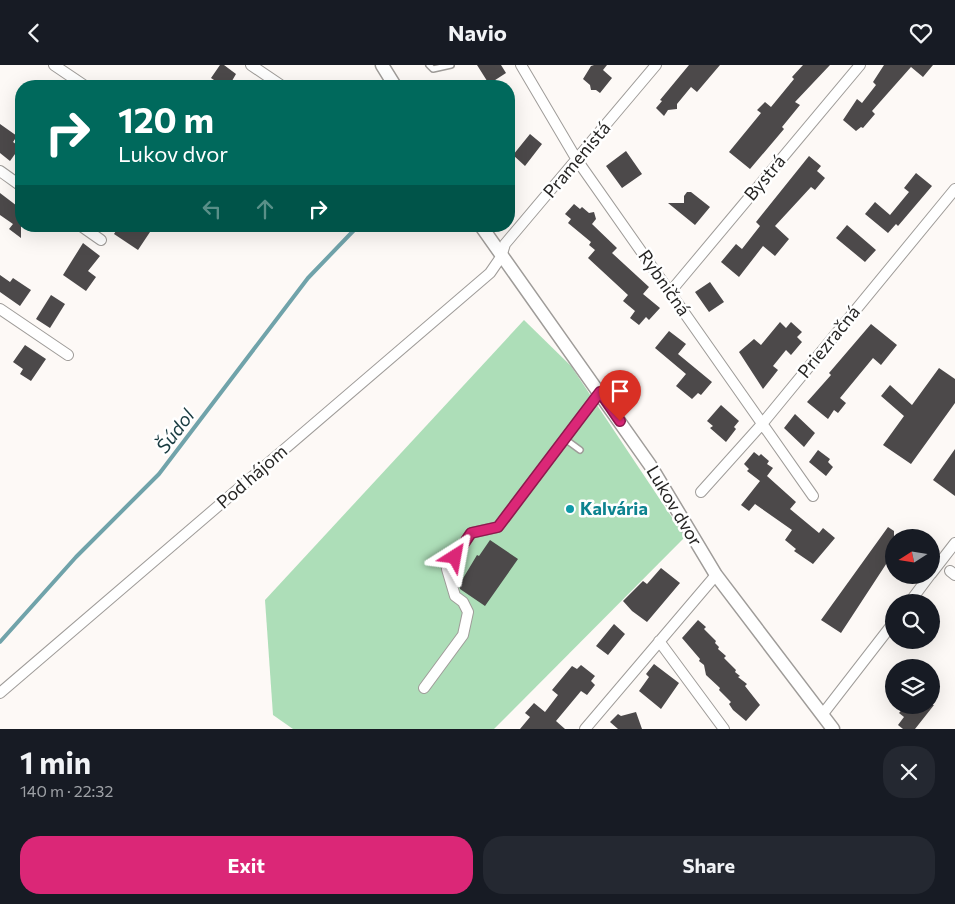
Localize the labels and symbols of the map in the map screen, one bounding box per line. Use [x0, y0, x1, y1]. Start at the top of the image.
street label: Pramenistá [538, 117, 614, 202]
street label: Bystrá [739, 150, 790, 205]
street label: Rybničná [634, 245, 695, 320]
street label: Priezračná [792, 301, 864, 382]
pin [599, 370, 641, 421]
water label: Šúdol [150, 403, 199, 457]
street label: Pod hájom [212, 440, 291, 513]
street label: Lukov dvor [642, 461, 707, 550]
place label: Kalvária [580, 497, 648, 519]
marker: Kalvária [564, 503, 576, 515]
north arrow [885, 529, 940, 584]
position arrow [428, 530, 480, 582]

